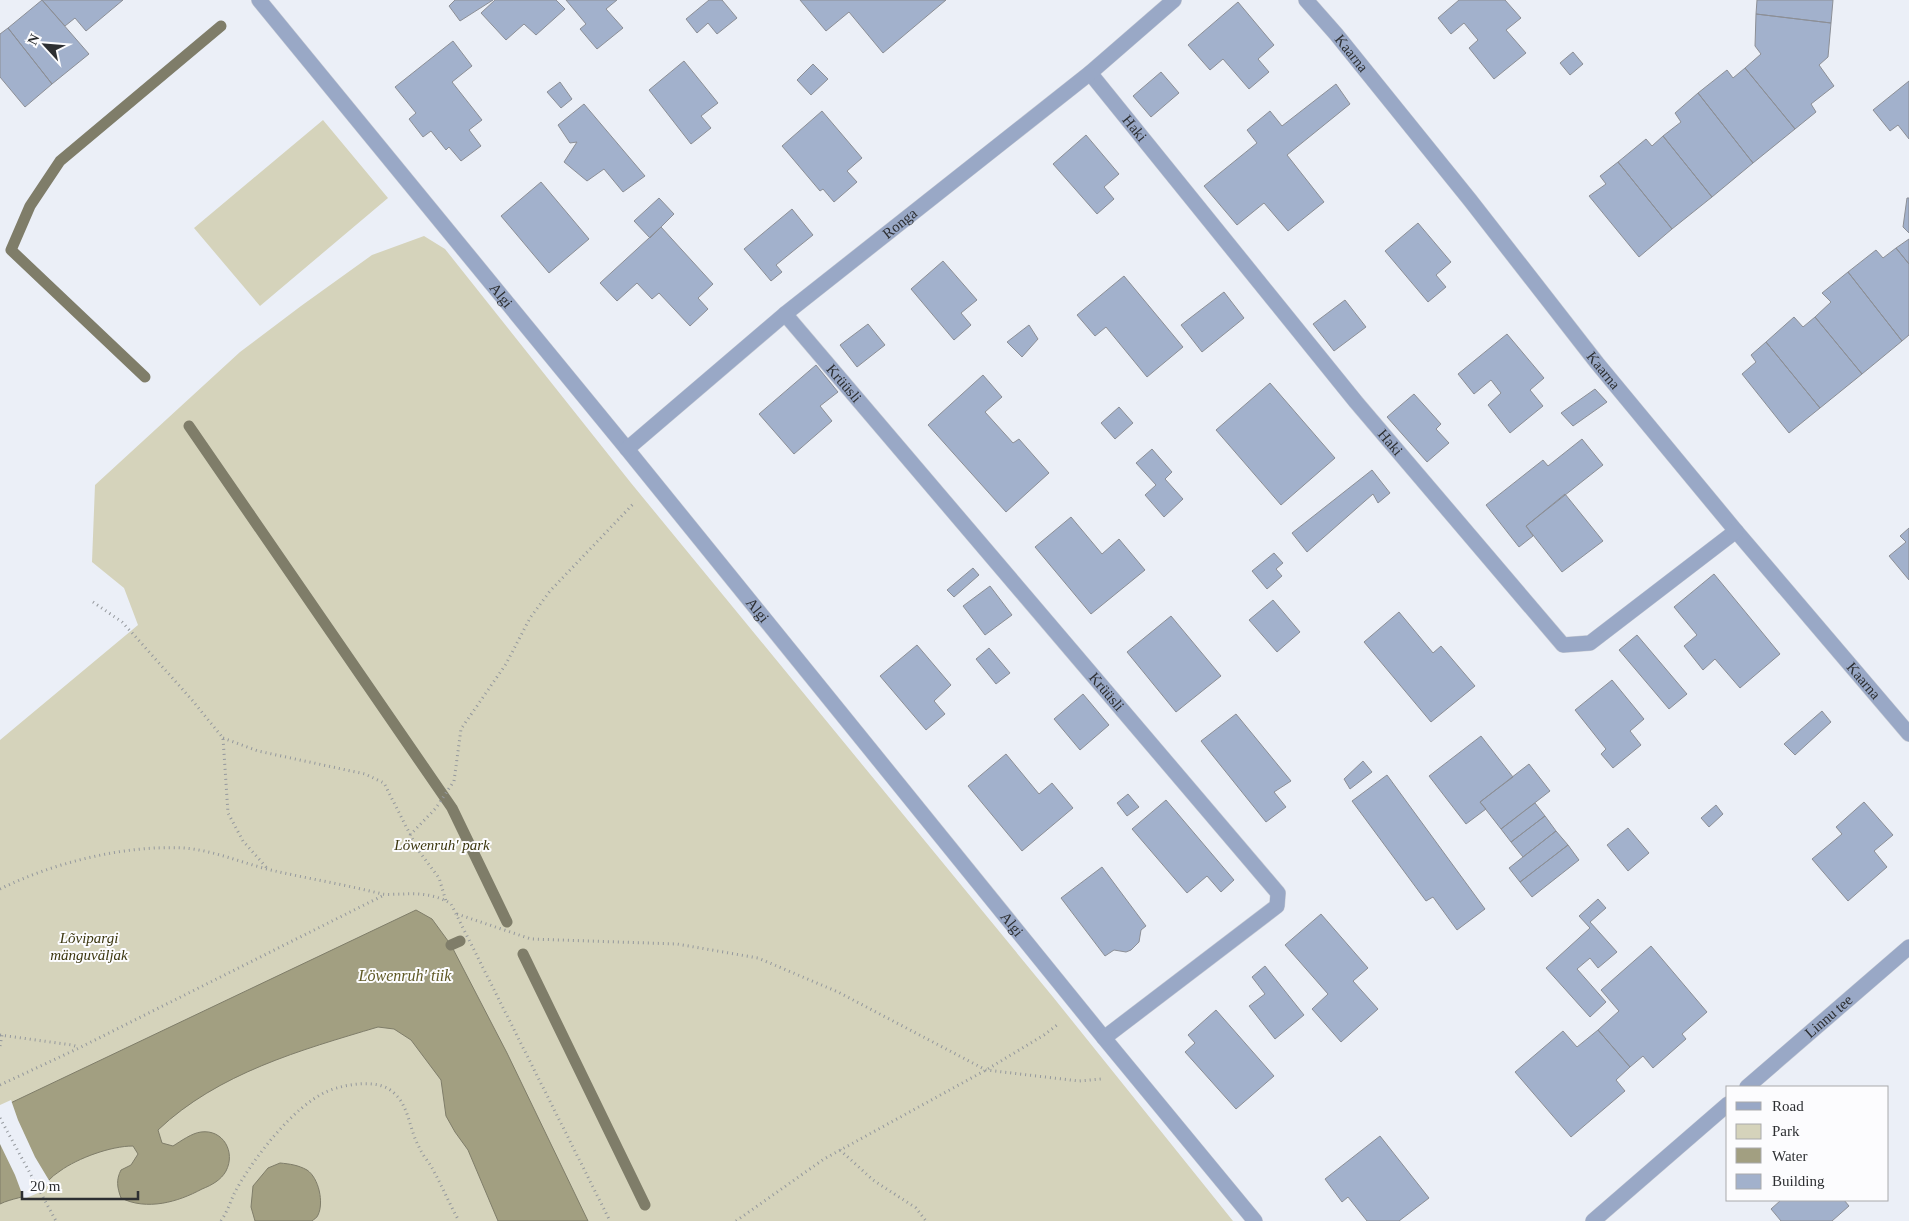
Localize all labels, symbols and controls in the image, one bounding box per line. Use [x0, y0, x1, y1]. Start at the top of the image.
north arrow [20, 20, 70, 70]
street label: Kaarna [1332, 31, 1372, 75]
text: N [25, 32, 43, 47]
street label: Haki [1119, 112, 1150, 145]
street label: Ronga [879, 205, 920, 242]
street label: Algi [487, 280, 516, 311]
street label: Kaarna [1583, 349, 1623, 393]
street label: Krüüsli [823, 361, 865, 406]
street label: Haki [1375, 426, 1406, 459]
street label: Algi [743, 595, 772, 626]
street label: Kaarna [1843, 659, 1884, 703]
street label: Krüüsli [1086, 669, 1127, 714]
park label: Löwenruh' park [393, 837, 490, 853]
street label: Algi [997, 909, 1026, 940]
park label: Lõvipargi mänguväljak [50, 930, 128, 963]
water label: Löwenruh' tiik [358, 967, 452, 984]
street label: Linnu tee [1802, 991, 1856, 1041]
legend [1726, 1086, 1889, 1201]
text: Road [1772, 1098, 1804, 1114]
text: Park [1772, 1123, 1800, 1139]
text: Water [1772, 1148, 1807, 1164]
scale bar [22, 1168, 139, 1200]
text: Building [1772, 1173, 1825, 1189]
text: 20 m [30, 1178, 61, 1194]

